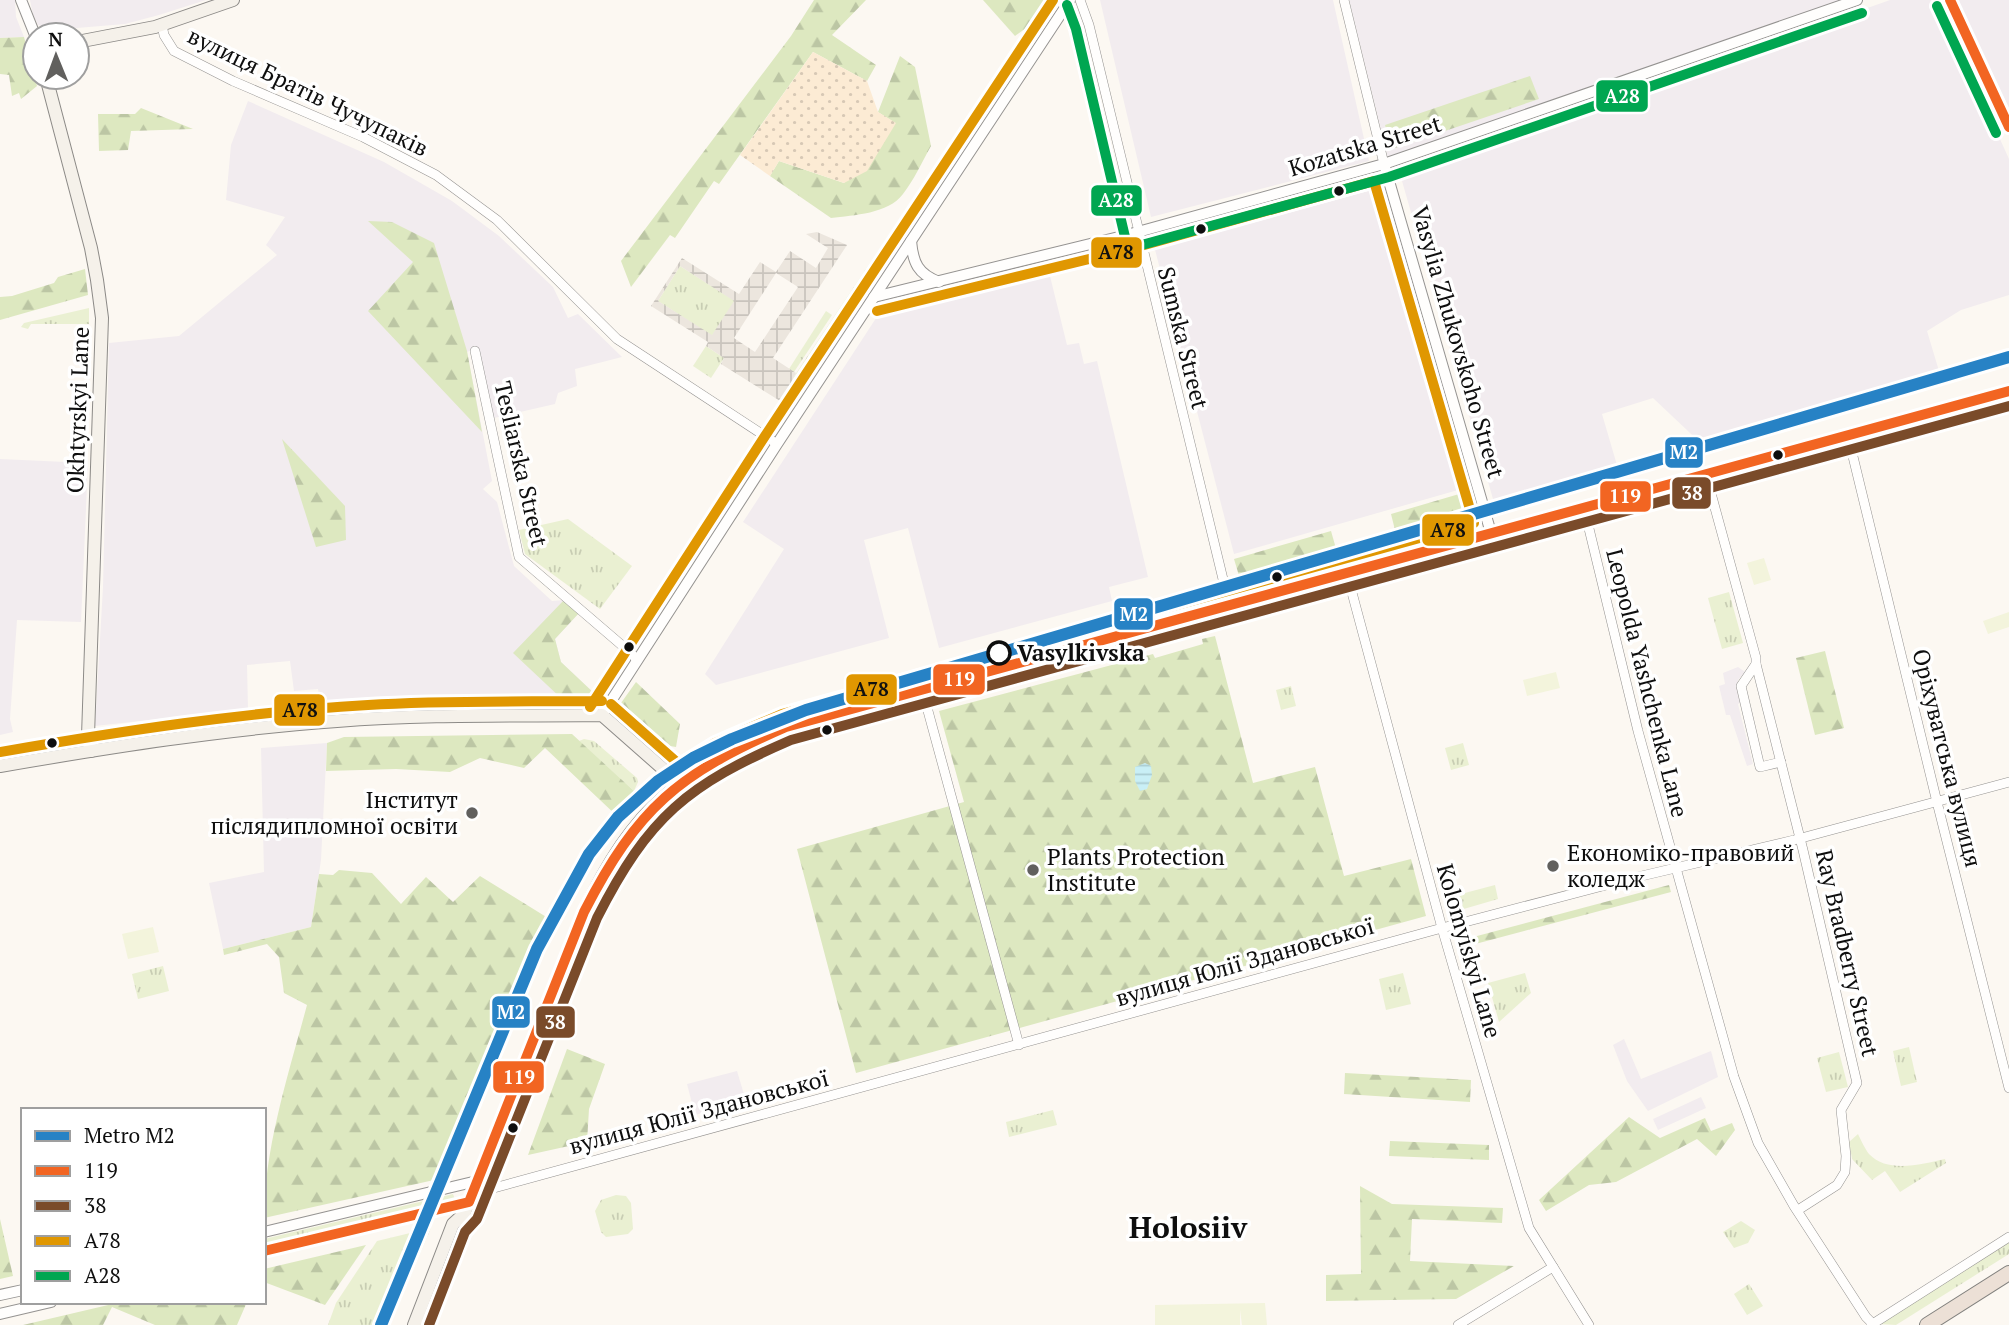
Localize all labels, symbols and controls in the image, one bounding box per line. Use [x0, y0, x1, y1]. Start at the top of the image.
street label: вулиця Братів Чучупаків [183, 20, 434, 163]
north arrow [21, 21, 91, 91]
text: N [48, 26, 64, 51]
line badge: А28 [1595, 79, 1649, 113]
text: А28 [1604, 83, 1640, 108]
street label: Kozatska Street [1285, 107, 1445, 183]
line badge: А28 [1090, 184, 1143, 217]
unlabelled marker [1332, 184, 1346, 198]
text: А28 [1098, 187, 1134, 212]
street label: Vasylia Zhukovskoho Street [1405, 202, 1512, 482]
unlabelled marker [1194, 222, 1208, 236]
line badge: А78 [1090, 236, 1143, 269]
text: А78 [1098, 239, 1134, 264]
street label: Sumska Street [1151, 263, 1216, 413]
street label: Okhtyrskyi Lane [59, 326, 96, 494]
street label: Tesliarska Street [487, 378, 556, 550]
line badge: M2 [1664, 436, 1704, 469]
text: M2 [1670, 439, 1698, 464]
unlabelled marker [1771, 448, 1785, 462]
line badge: 38 [1671, 476, 1712, 510]
line badge: 119 [1599, 480, 1652, 513]
text: 38 [1681, 480, 1703, 505]
text: 119 [1609, 483, 1641, 508]
line badge: А78 [1421, 513, 1475, 547]
text: А78 [1430, 517, 1466, 542]
street label: Leopolda Yashchenka Lane [1599, 545, 1696, 820]
unlabelled marker [1270, 570, 1284, 584]
line badge: M2 [1113, 597, 1154, 631]
text: M2 [1120, 601, 1148, 626]
place label: Vasylkivska [1017, 637, 1145, 668]
unlabelled marker [622, 640, 636, 654]
marker: Vasylkivska [987, 641, 1011, 665]
street label: Оріхуватська вулиця [1905, 646, 1990, 870]
line badge: 119 [932, 663, 986, 696]
text: 119 [943, 666, 975, 691]
line badge: А78 [845, 673, 898, 706]
text: А78 [853, 676, 889, 701]
line badge: А78 [273, 693, 326, 727]
text: А78 [282, 697, 318, 722]
unlabelled marker [820, 723, 834, 737]
unlabelled marker [45, 736, 59, 750]
place label: Інститут післядипломної освіти [210, 784, 458, 841]
marker: Інститут післядипломної освіти [464, 805, 480, 821]
place label: Економіко-правовий коледж [1567, 837, 1794, 894]
place label: Plants Protection Institute [1047, 841, 1225, 898]
street label: Ray Bradberry Street [1809, 846, 1886, 1060]
marker: Економіко-правовий коледж [1545, 858, 1561, 874]
street label: Kolomyiskyi Lane [1430, 860, 1509, 1042]
marker: Plants Protection Institute [1025, 862, 1041, 878]
street label: вулиця Юлії Здановської [1112, 910, 1378, 1013]
line badge: M2 [491, 995, 531, 1029]
text: M2 [497, 999, 525, 1024]
line badge: 38 [535, 1005, 576, 1039]
text: 38 [544, 1009, 566, 1034]
line badge: 119 [492, 1060, 545, 1094]
street label: вулиця Юлії Здановської [566, 1062, 832, 1161]
text: 119 [503, 1064, 535, 1089]
legend [21, 1108, 266, 1304]
text: Metro M2 [84, 1121, 175, 1149]
unlabelled marker [506, 1121, 520, 1135]
text: 119 [84, 1156, 118, 1184]
text: 38 [84, 1191, 106, 1219]
district label: Holosiiv [1129, 1207, 1248, 1247]
text: А78 [84, 1226, 121, 1254]
text: А28 [84, 1261, 121, 1289]

